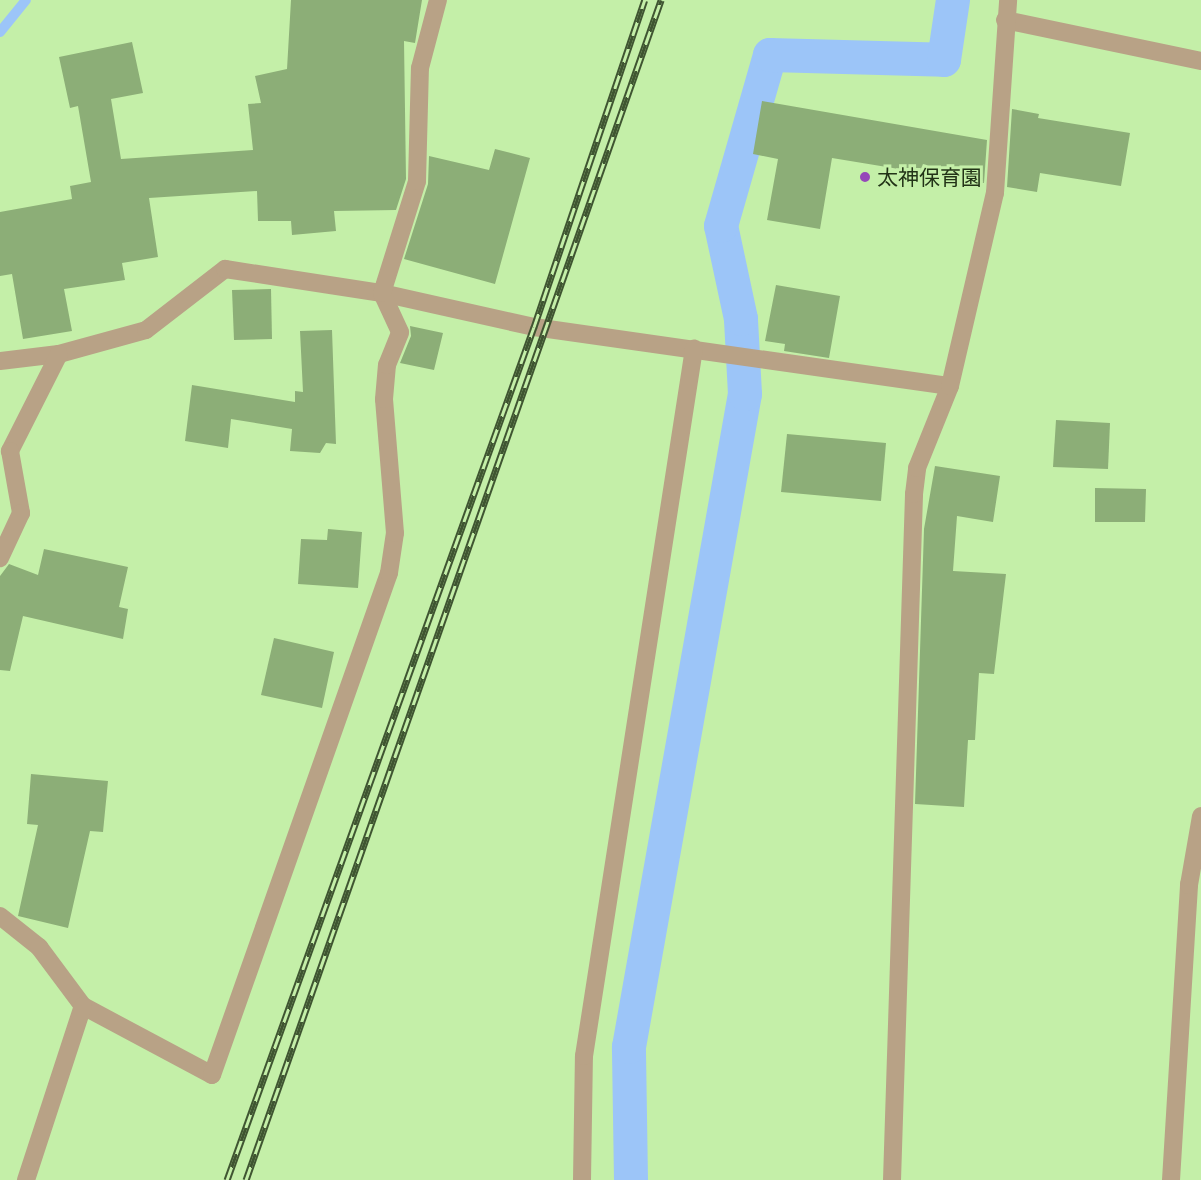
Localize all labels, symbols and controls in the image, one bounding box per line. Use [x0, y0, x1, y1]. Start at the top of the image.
place label: 太神保育園 [877, 164, 982, 190]
marker: 太神保育園 [858, 170, 872, 184]

